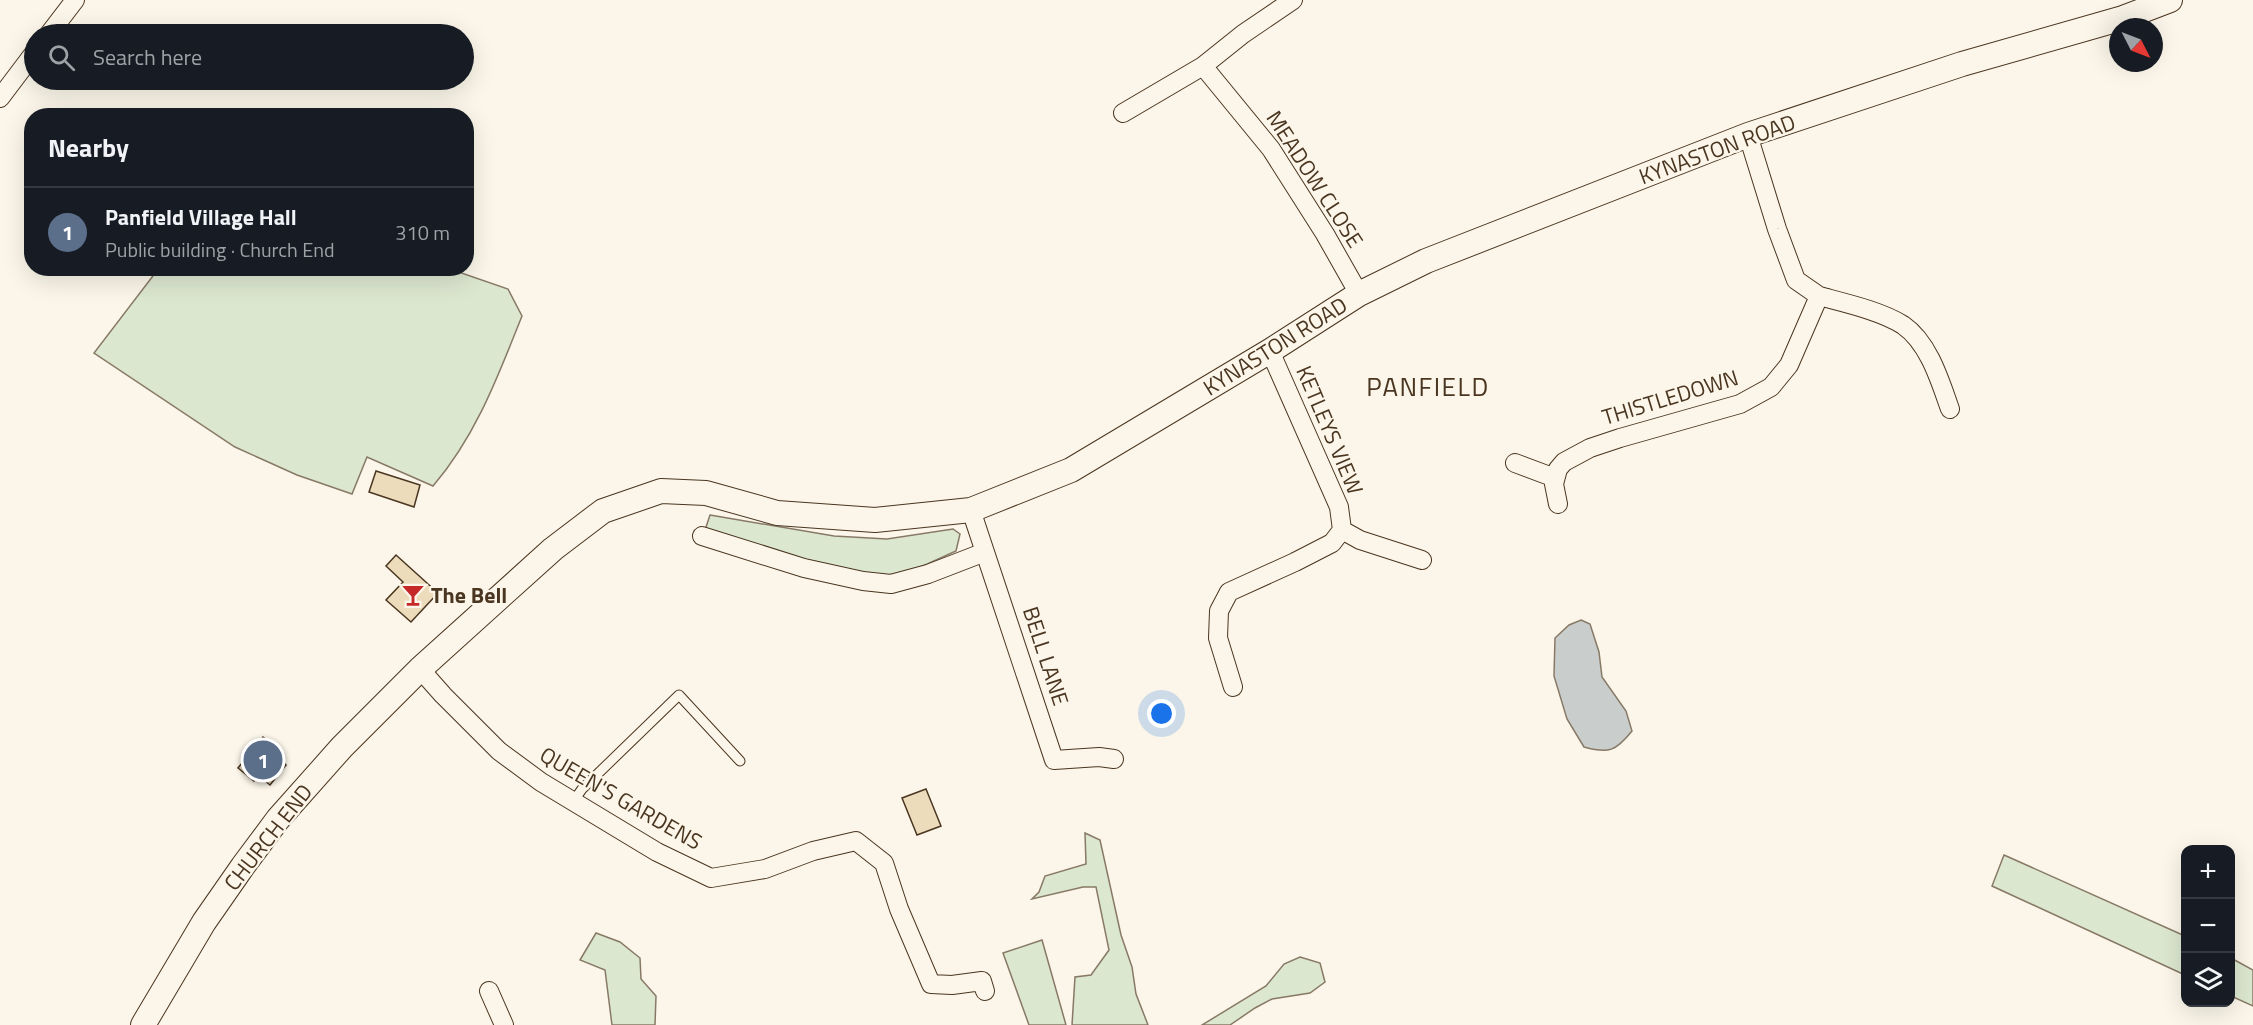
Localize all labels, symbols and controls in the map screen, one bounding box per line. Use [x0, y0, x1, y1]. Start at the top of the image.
north arrow [2109, 18, 2163, 72]
search box [24, 24, 474, 90]
text: Search here [93, 40, 202, 74]
icon: search [45, 41, 78, 74]
street label: MEADOW CLOSE [1258, 104, 1372, 254]
street label: KYNASTON ROAD [1634, 105, 1800, 193]
text: Nearby [48, 128, 129, 167]
text: Panfield Village Hall [105, 200, 297, 234]
text: 1 [62, 217, 73, 248]
text: 310 m [395, 217, 450, 248]
text: Public building · Church End [105, 234, 335, 265]
street label: KYNASTON ROAD [1196, 288, 1354, 404]
street label: KETLEYS VIEW [1288, 360, 1372, 500]
street label: THISTLEDOWN [1598, 360, 1742, 434]
district label: PANFIELD [1366, 367, 1490, 406]
place label: The Bell [431, 578, 507, 612]
bar icon: The Bell [400, 582, 426, 608]
street label: BELL LANE [1014, 602, 1078, 710]
your location [1147, 699, 1176, 728]
pin: 1 [244, 738, 282, 783]
street label: QUEEN'S GARDENS [533, 738, 709, 858]
street label: CHURCH END [215, 776, 321, 898]
map controls [2181, 845, 2235, 1007]
button: + [2181, 845, 2235, 899]
button: − [2181, 899, 2235, 953]
button: layers [2181, 953, 2235, 1007]

